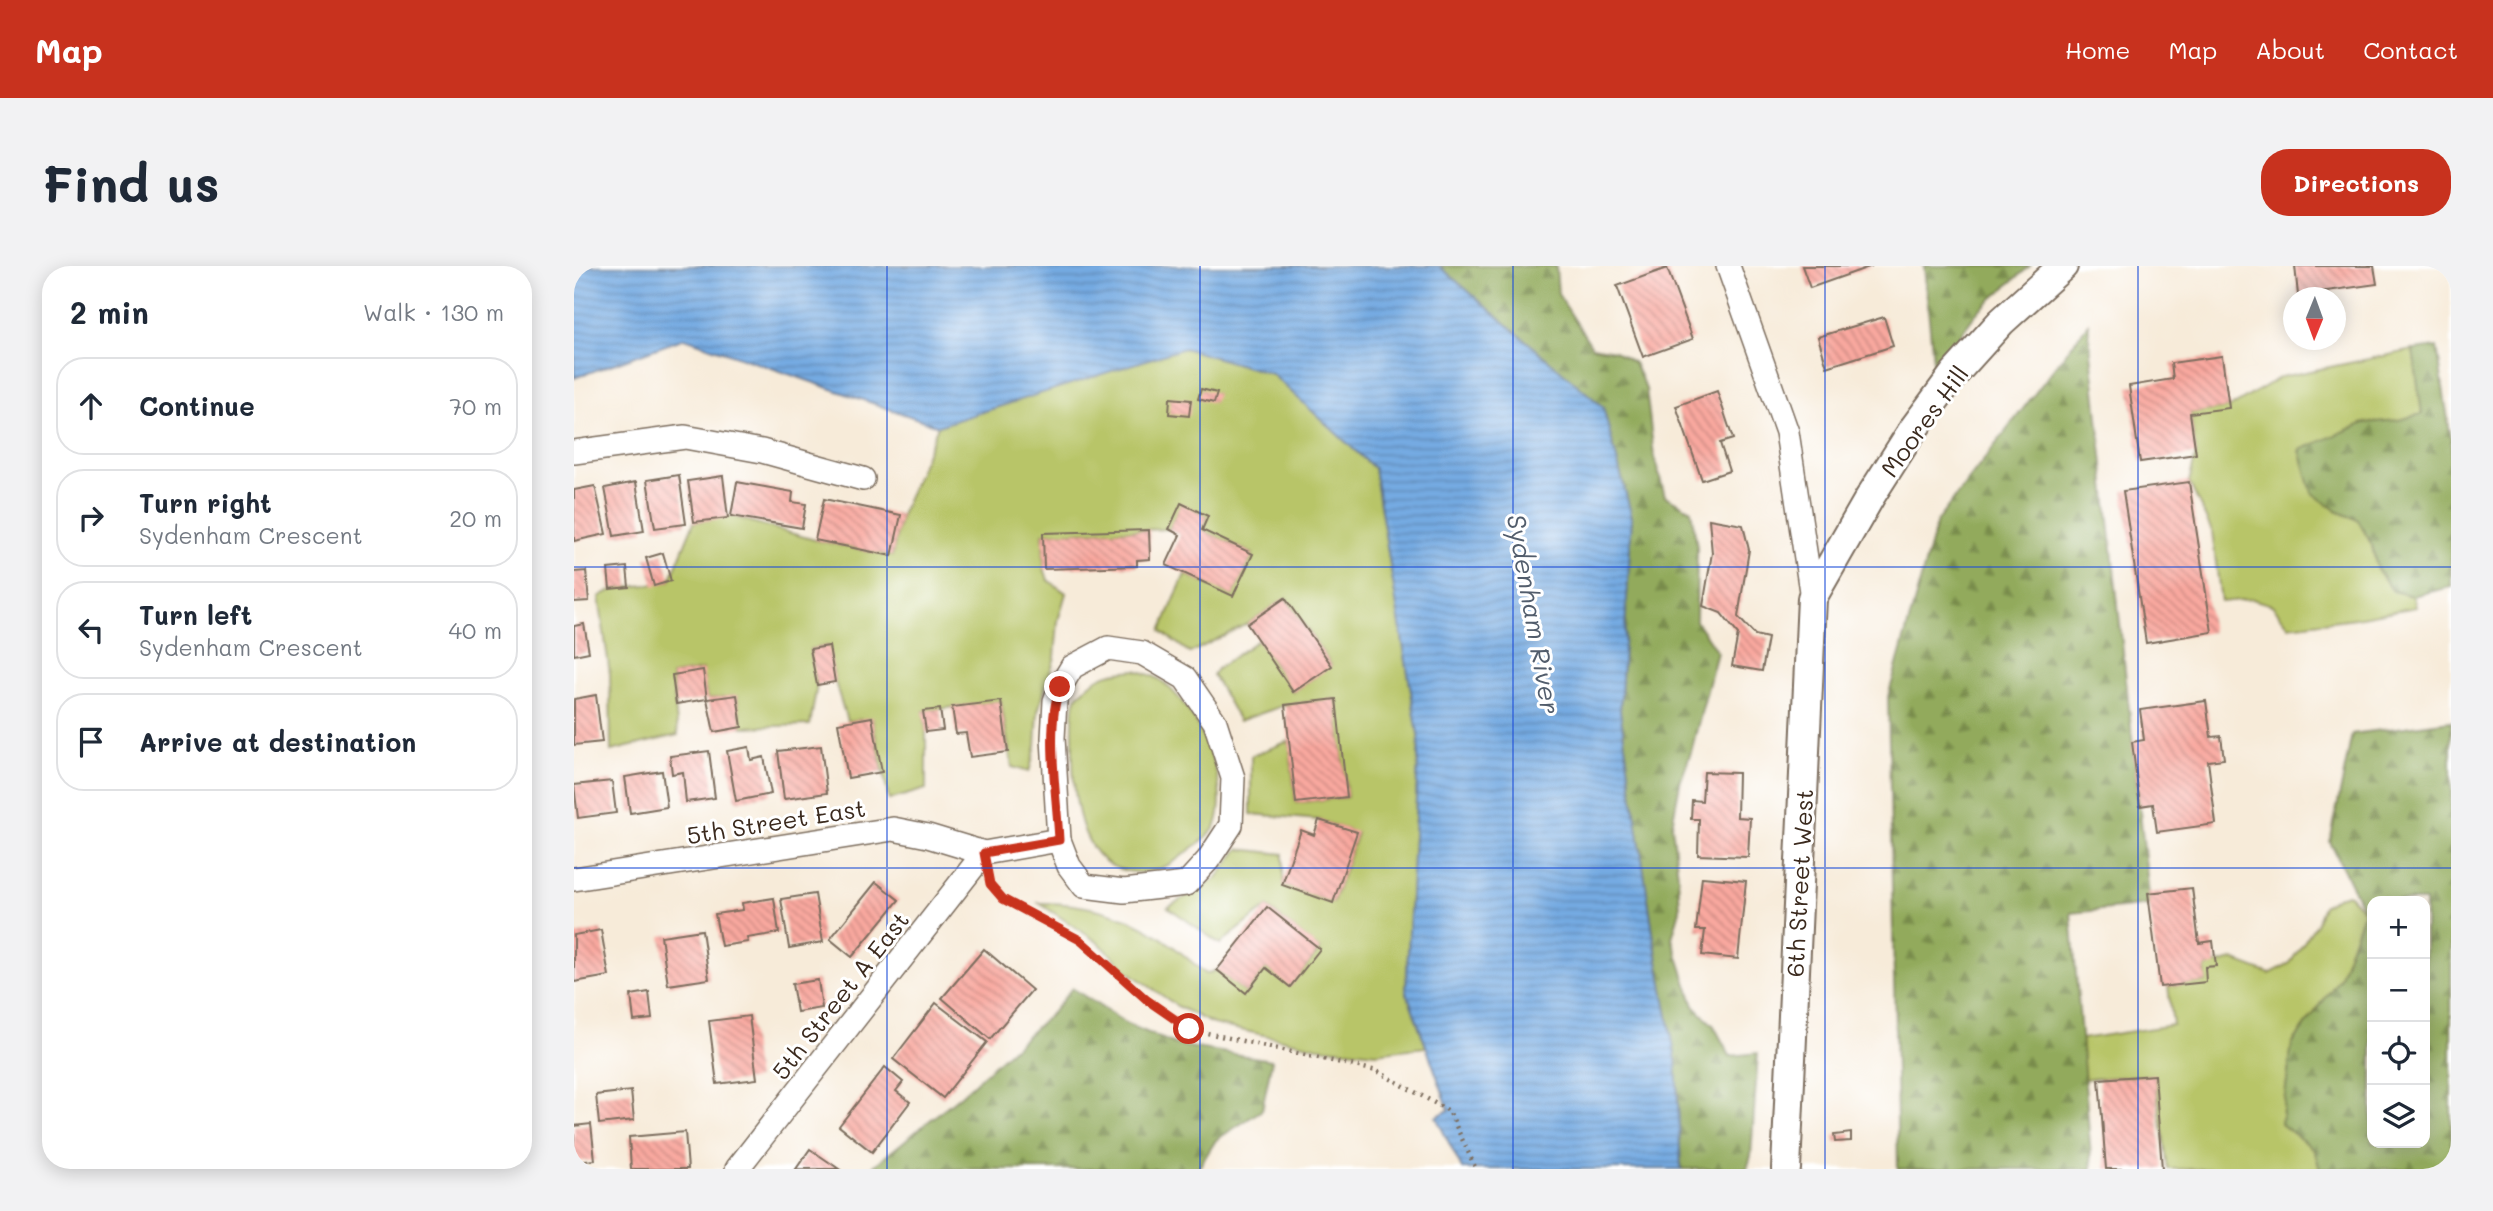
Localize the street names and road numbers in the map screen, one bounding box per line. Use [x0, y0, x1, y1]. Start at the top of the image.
street label: Moores Hill [1873, 359, 1975, 483]
street label: 6th Street West [1779, 788, 1819, 978]
street label: 5th Street East [684, 792, 868, 850]
street label: 5th Street A East [765, 905, 915, 1085]

